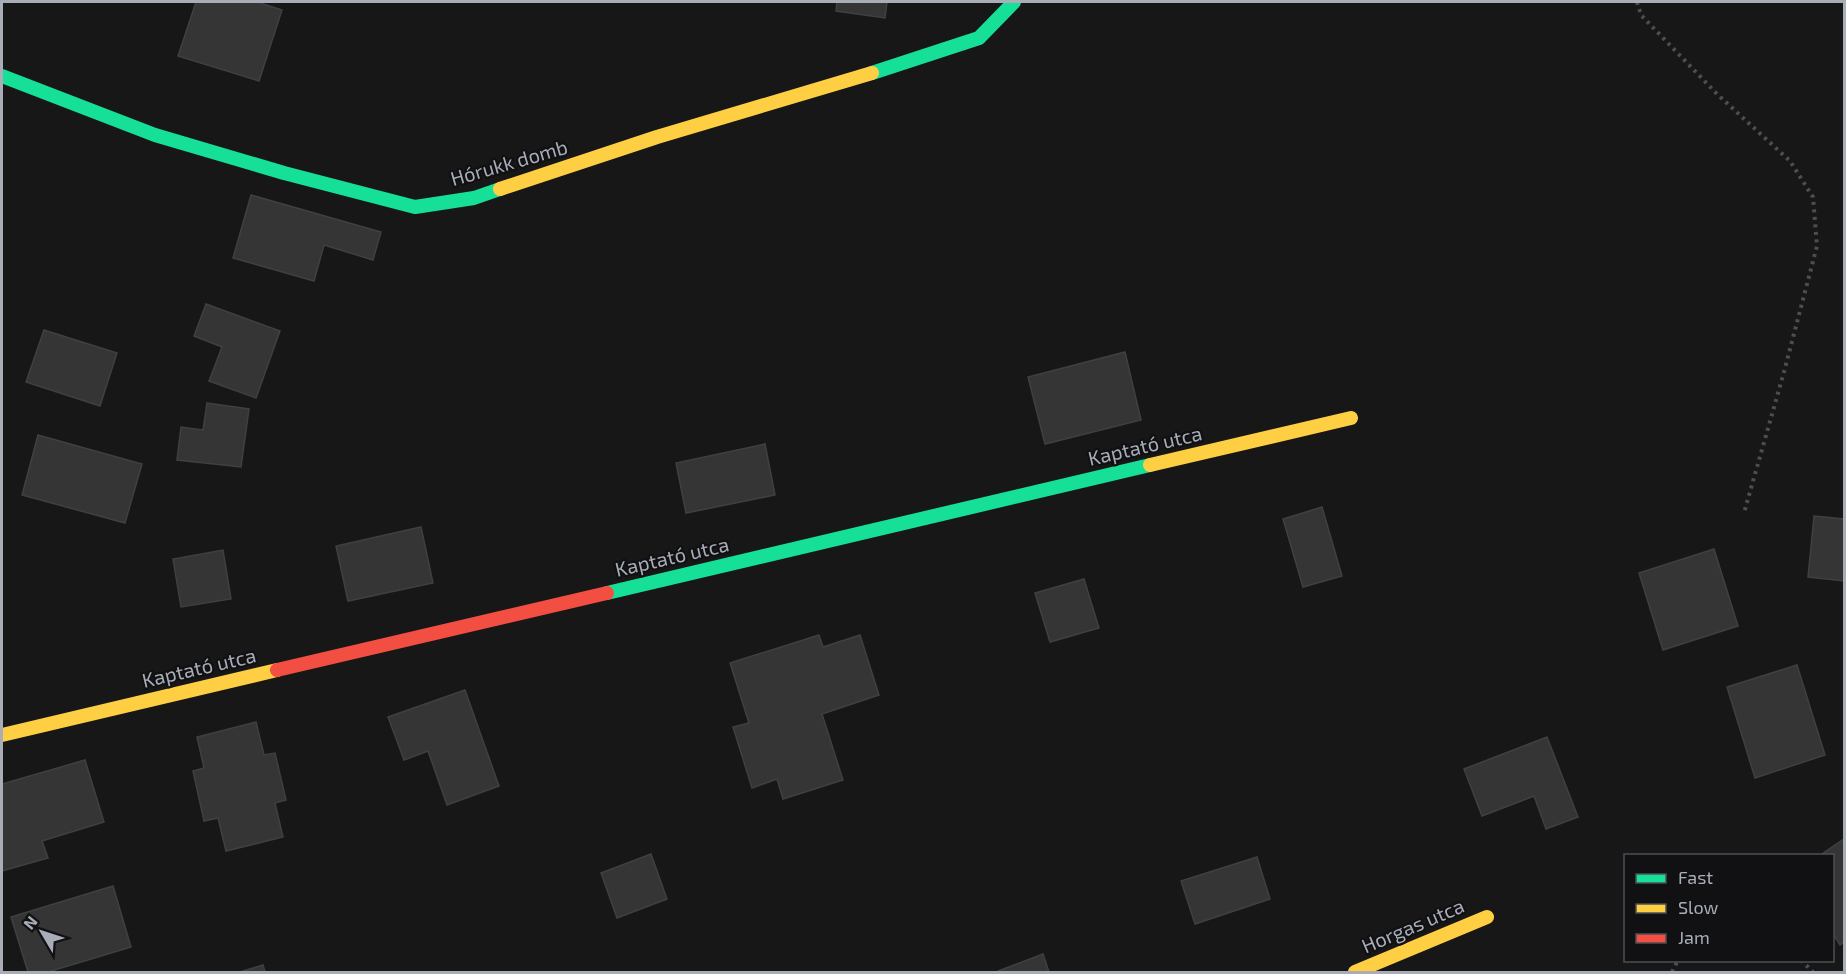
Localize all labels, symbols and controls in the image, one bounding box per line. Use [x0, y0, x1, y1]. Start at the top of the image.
street label: Hórukk domb [448, 134, 570, 190]
street label: Kaptató utca [1085, 420, 1204, 470]
street label: Kaptató utca [612, 531, 731, 581]
street label: Kaptató utca [139, 642, 258, 692]
legend [1624, 854, 1834, 962]
text: Fast [1678, 866, 1713, 888]
street label: Horgas utca [1358, 893, 1468, 957]
text: Slow [1678, 896, 1719, 918]
north arrow [12, 902, 72, 962]
text: N [19, 912, 41, 933]
text: Jam [1678, 926, 1710, 948]

